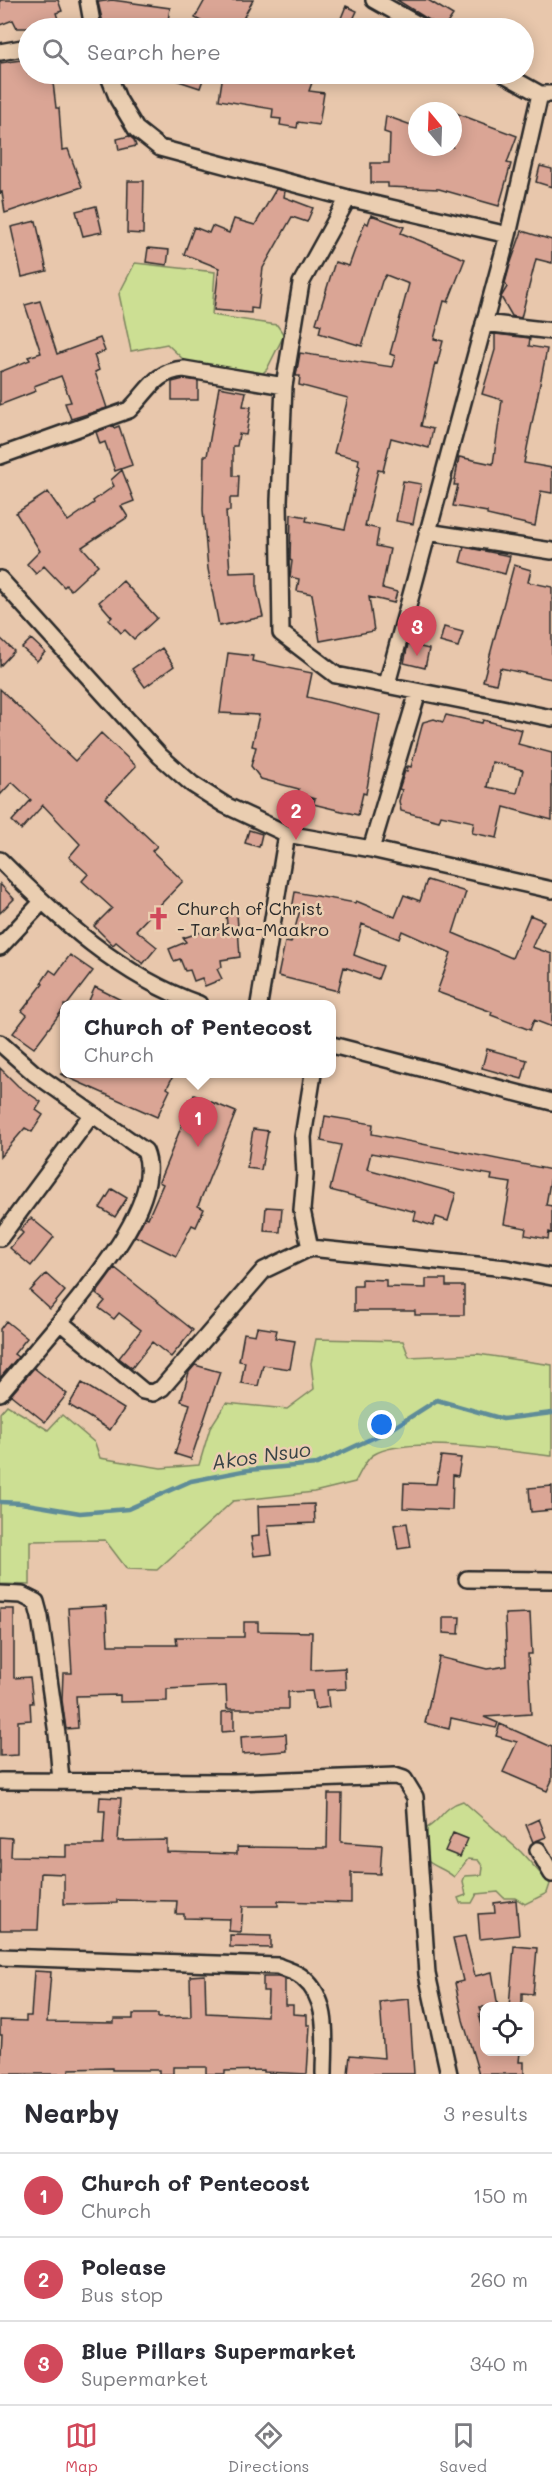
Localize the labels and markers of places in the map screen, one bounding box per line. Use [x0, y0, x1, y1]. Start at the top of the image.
pin: 3 [398, 606, 436, 656]
pin: 2 [276, 790, 316, 840]
place label: Church of Christ - Tarkwa-Maakro [177, 896, 329, 941]
church icon: Church of Christ - Tarkwa-Maakro [146, 905, 172, 931]
pin: 1 [178, 1098, 218, 1147]

